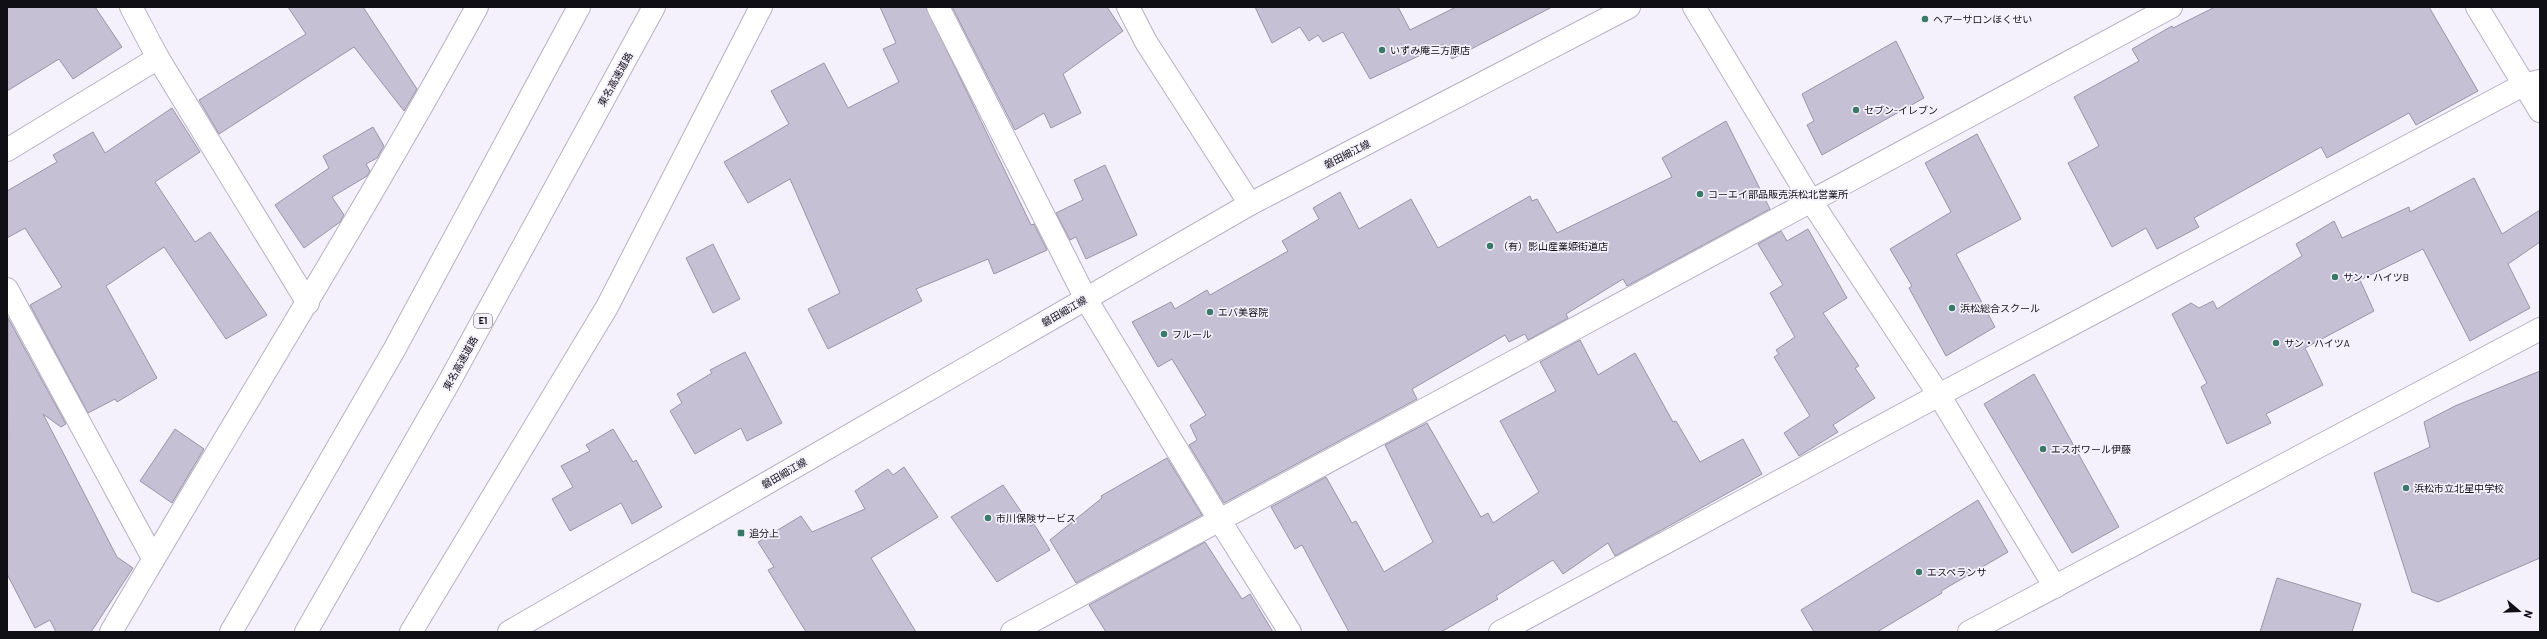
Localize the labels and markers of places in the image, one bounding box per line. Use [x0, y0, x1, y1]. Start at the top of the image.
place label: ヘアーサロンほくせい [1933, 13, 2032, 25]
marker: ヘアーサロンほくせい [1920, 14, 1930, 24]
place label: いずみ庵三方原店 [1390, 44, 1470, 56]
marker: いずみ庵三方原店 [1377, 45, 1387, 55]
place label: セブン-イレブン [1864, 104, 1938, 116]
marker: セブン-イレブン [1851, 105, 1861, 115]
place label: コーエイ部品販売浜松北営業所 [1708, 188, 1848, 200]
marker: コーエイ部品販売浜松北営業所 [1695, 189, 1705, 199]
place label: （有）影山産業姫街道店 [1498, 240, 1608, 252]
marker: （有）影山産業姫街道店 [1485, 241, 1495, 251]
place label: サン・ハイツB [2343, 271, 2409, 283]
marker: サン・ハイツB [2330, 272, 2340, 282]
place label: 浜松総合スクール [1960, 302, 2040, 314]
marker: 浜松総合スクール [1947, 303, 1957, 313]
place label: エバ美容院 [1218, 306, 1268, 318]
marker: エバ美容院 [1205, 307, 1215, 317]
place label: フルール [1172, 328, 1212, 340]
marker: フルール [1159, 329, 1169, 339]
place label: サン・ハイツA [2284, 337, 2350, 349]
marker: サン・ハイツA [2271, 338, 2281, 348]
place label: エスポワール伊藤 [2051, 443, 2131, 455]
marker: エスポワール伊藤 [2038, 444, 2048, 454]
place label: 浜松市立北星中学校 [2414, 482, 2504, 494]
marker: 浜松市立北星中学校 [2401, 483, 2411, 493]
place label: 市川保険サービス [996, 512, 1076, 524]
marker: 市川保険サービス [983, 513, 993, 523]
place label: 追分上 [749, 527, 779, 539]
marker: 追分上 [736, 528, 746, 538]
place label: エスペランサ [1927, 566, 1986, 578]
marker: エスペランサ [1914, 567, 1924, 577]

